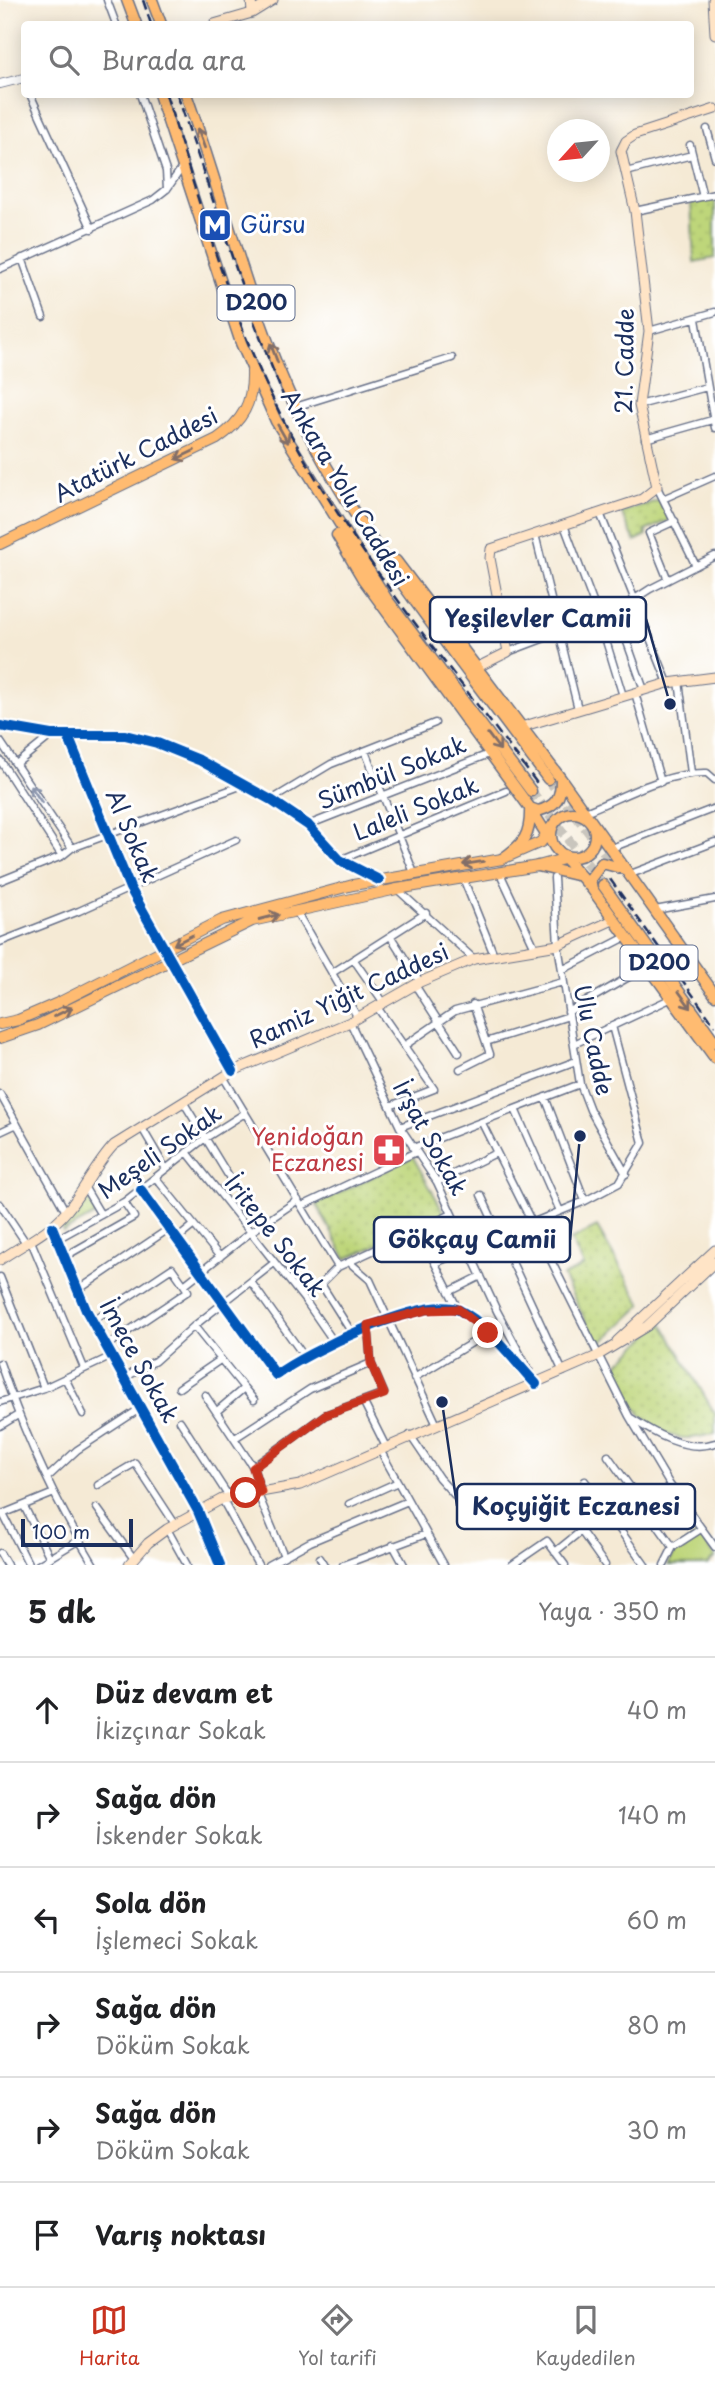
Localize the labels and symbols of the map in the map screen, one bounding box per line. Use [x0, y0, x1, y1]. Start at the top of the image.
north arrow [547, 119, 610, 182]
one-way arrow [194, 127, 206, 149]
metro station icon: Gürsu [196, 206, 234, 244]
place label: Gürsu [240, 206, 306, 241]
road number: D200 [218, 286, 294, 320]
street label: 21. Cadde [605, 308, 642, 414]
one-way arrow [267, 343, 280, 365]
street label: Ankara Yolu Caddesi [274, 382, 419, 592]
street label: Atatürk Caddesi [47, 397, 223, 510]
one-way arrow [276, 424, 290, 444]
one-way arrow [175, 448, 196, 462]
callout: Yeşilevler Camii [430, 597, 646, 642]
text: Yeşilevler Camii [445, 599, 631, 635]
street label: Sümbül Sokak [312, 726, 471, 817]
one-way arrow [486, 732, 501, 750]
street label: Laleli Sokak [347, 767, 484, 849]
street label: Al Sokak [98, 783, 169, 888]
one-way arrow [29, 785, 43, 804]
one-way arrow [462, 857, 485, 870]
one-way arrow [257, 910, 280, 923]
one-way arrow [174, 933, 194, 947]
street label: Ramiz Yiğit Caddesi [243, 933, 454, 1056]
road number: D200 [620, 946, 698, 981]
street label: Ulu Cadde [566, 981, 623, 1098]
one-way arrow [678, 990, 692, 1009]
one-way arrow [52, 1005, 73, 1019]
street label: İrşat Sokak [385, 1073, 478, 1201]
street label: Meşeli Sokak [90, 1095, 228, 1206]
place label: Yenidoğan Eczanesi [251, 1118, 364, 1179]
pharmacy icon: Yenidoğan Eczanesi [370, 1131, 408, 1169]
street label: İritepe Sokak [217, 1166, 335, 1304]
callout: Gökçay Camii [374, 1217, 570, 1262]
text: Gökçay Camii [388, 1220, 556, 1256]
street label: İmece Sokak [92, 1292, 189, 1429]
route end [472, 1317, 503, 1348]
route start [230, 1477, 261, 1508]
callout: Koçyiğit Eczanesi [457, 1484, 695, 1529]
text: Koçyiğit Eczanesi [472, 1487, 680, 1523]
scale bar [21, 1516, 133, 1548]

